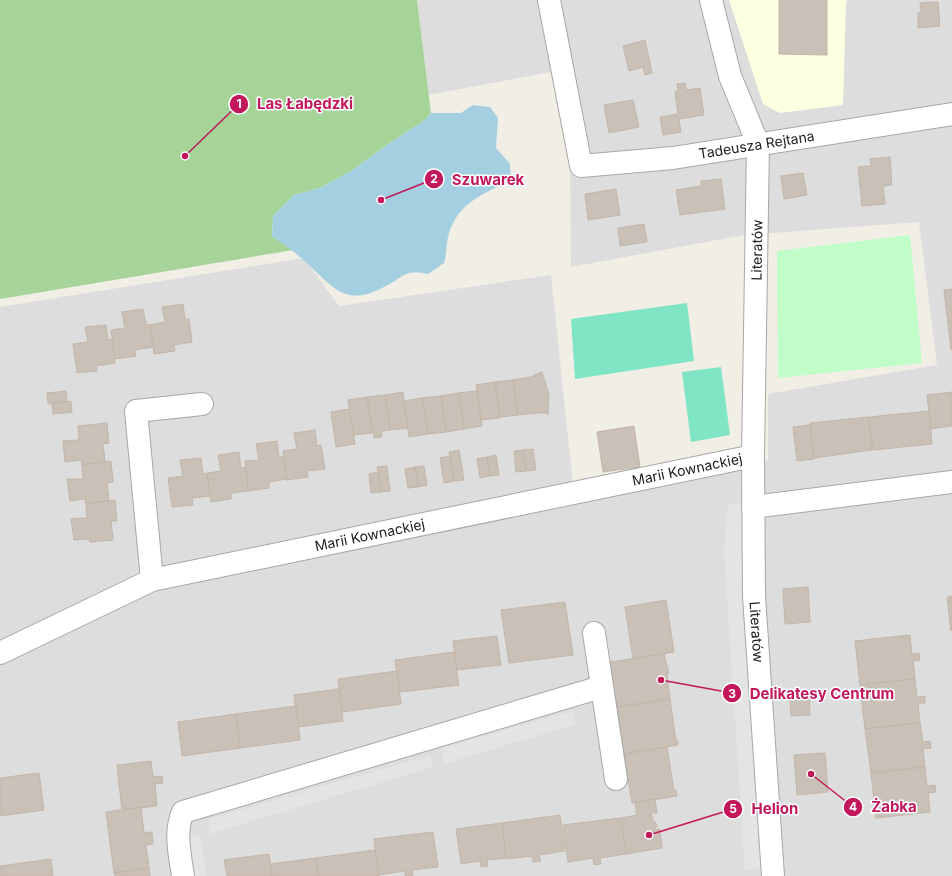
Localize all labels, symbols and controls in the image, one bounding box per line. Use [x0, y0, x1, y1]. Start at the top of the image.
callout: Las Łabędzki [229, 90, 361, 117]
text: Las Łabędzki [257, 94, 353, 113]
text: 1 [236, 96, 242, 111]
street label: Tadeusza Rejtana [697, 127, 816, 162]
callout: Szuwarek [424, 166, 532, 193]
text: Szuwarek [452, 170, 525, 189]
text: 2 [430, 171, 438, 186]
street label: Literatów [747, 219, 766, 281]
street label: Marii Kownackiej [630, 449, 744, 489]
street label: Marii Kownackiej [313, 515, 426, 554]
street label: Literatów [746, 601, 767, 663]
callout: Delikatesy Centrum [722, 680, 902, 707]
text: Delikatesy Centrum [750, 684, 894, 703]
text: 3 [728, 686, 736, 701]
callout: Żabka [843, 793, 925, 820]
callout: Helion [723, 795, 806, 822]
text: Żabka [871, 797, 917, 816]
text: Helion [752, 799, 798, 818]
text: 4 [849, 799, 857, 814]
text: 5 [729, 801, 737, 816]

